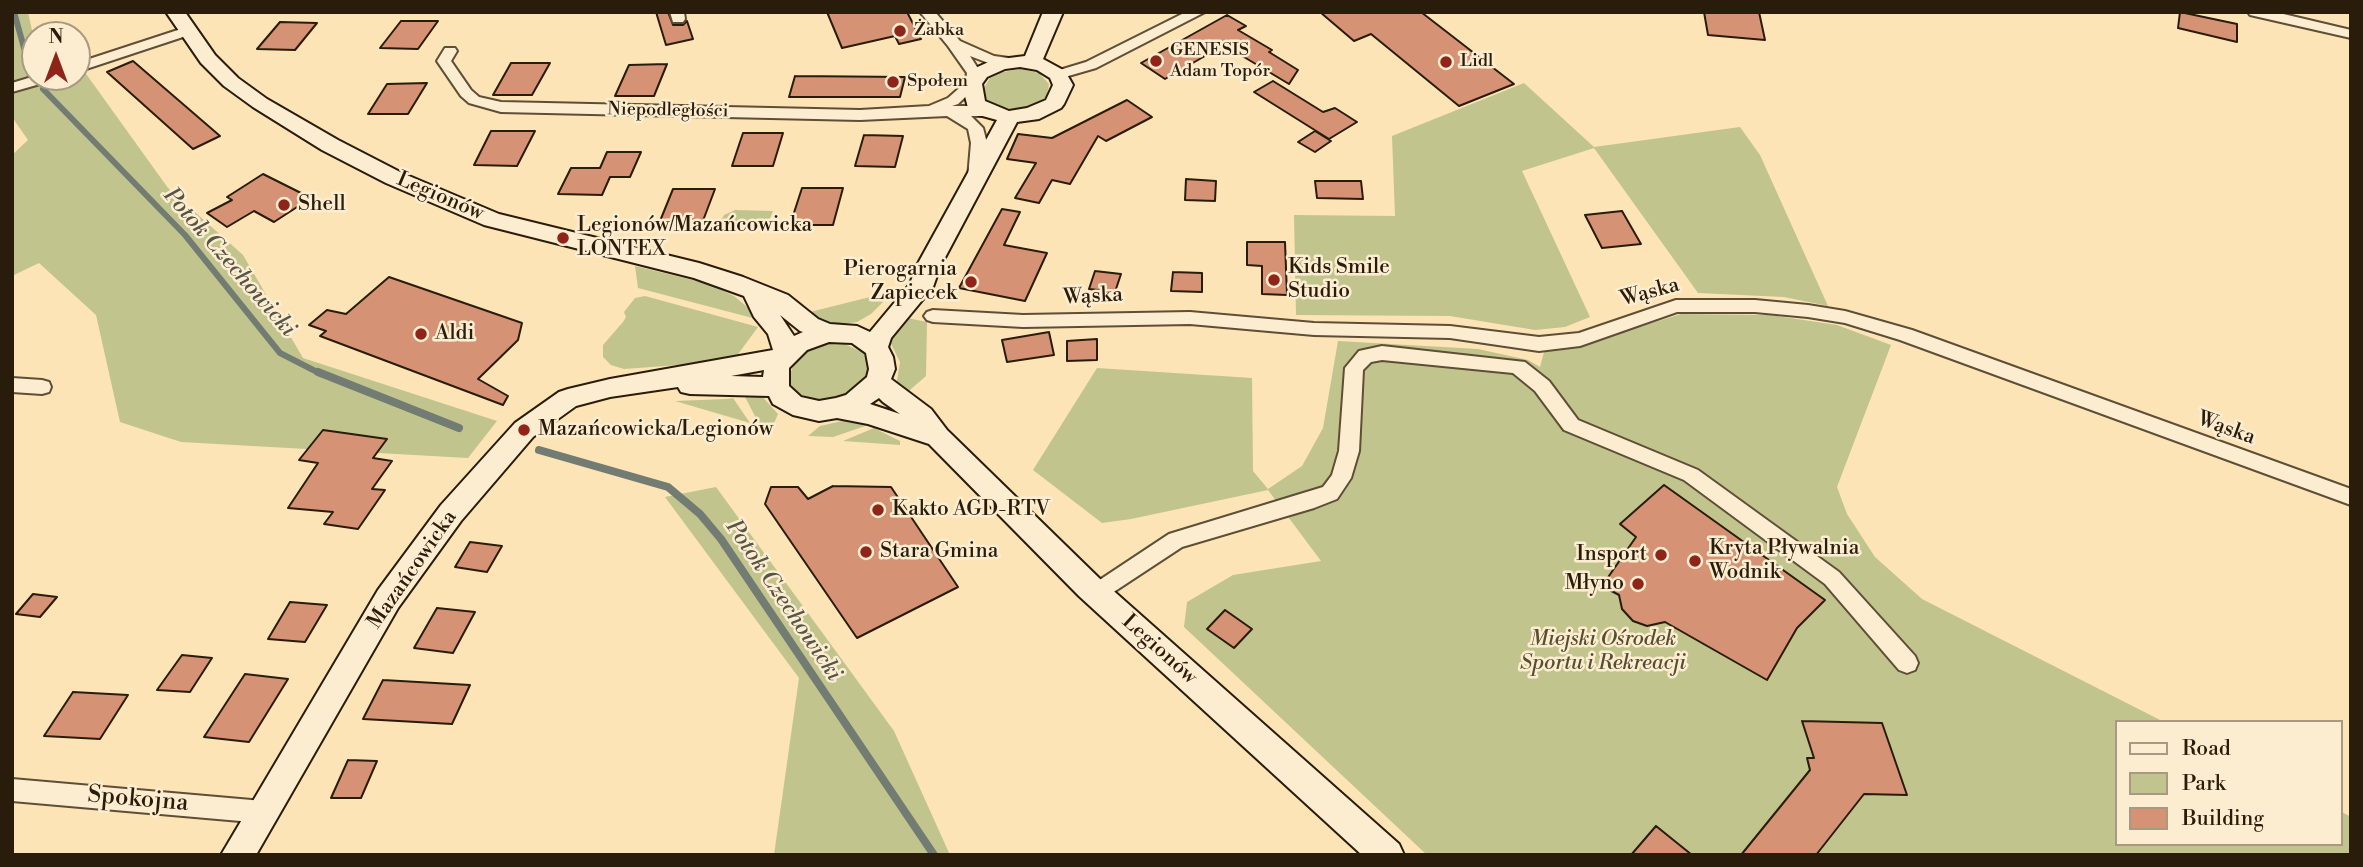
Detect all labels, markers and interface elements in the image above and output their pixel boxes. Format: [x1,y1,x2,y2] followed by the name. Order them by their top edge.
[914,20,964,42] place label: Żabka
[21,21,91,91] north arrow
[892,23,908,39] marker: Żabka
[48,25,64,49] text: N
[1170,40,1270,82] place label: GENESIS Adam Topór
[1460,51,1493,73] place label: Lidl
[1148,53,1164,69] marker: GENESIS Adam Topór
[1438,54,1454,70] marker: Lidl
[907,71,968,93] place label: Społem
[885,74,901,90] marker: Społem
[607,99,729,123] street label: Niepodległości
[393,167,487,227] street label: Legionów
[157,183,301,343] water label: Potok Czechowicki
[298,192,346,218] place label: Shell
[276,197,292,213] marker: Shell
[577,213,812,263] place label: Legionów/Mazańcowicka LONTEX
[555,230,571,246] marker: Legionów/Mazańcowicka LONTEX
[1288,255,1390,305] place label: Kids Smile Studio
[843,257,957,307] place label: Pierogarnia Zapiecek
[1266,272,1282,288] marker: Kids Smile Studio
[1618,273,1682,313] street label: Wąska
[963,274,979,290] marker: Pierogarnia Zapiecek
[1062,283,1124,311] street label: Wąska
[435,321,474,347] place label: Aldi
[413,326,429,342] marker: Aldi
[2194,407,2258,451] street label: Wąska
[538,417,773,443] place label: Mazańcowicka/Legionów
[516,422,532,438] marker: Mazańcowicka/Legionów
[892,497,1050,523] place label: Kakto AGD-RTV
[870,502,886,518] marker: Kakto AGD-RTV
[363,506,463,634] street label: Mazańcowicka
[719,515,847,687] water label: Potok Czechowicki
[1709,536,1859,586] place label: Kryta Pływalnia Wodnik
[880,539,998,565] place label: Stara Gmina
[1576,542,1647,568] place label: Insport
[858,544,874,560] marker: Stara Gmina
[1653,547,1669,563] marker: Insport
[1687,553,1703,569] marker: Kryta Pływalnia Wodnik
[1565,571,1624,597] place label: Młyno
[1630,576,1646,592] marker: Młyno
[1116,610,1202,690] street label: Legionów
[1520,627,1686,677] park label: Miejski Ośrodek Sportu i Rekreacji
[2114,720,2342,846] legend
[2182,736,2231,762] text: Road
[2182,771,2226,797] text: Park
[86,781,190,819] street label: Spokojna
[2182,806,2264,832] text: Building

